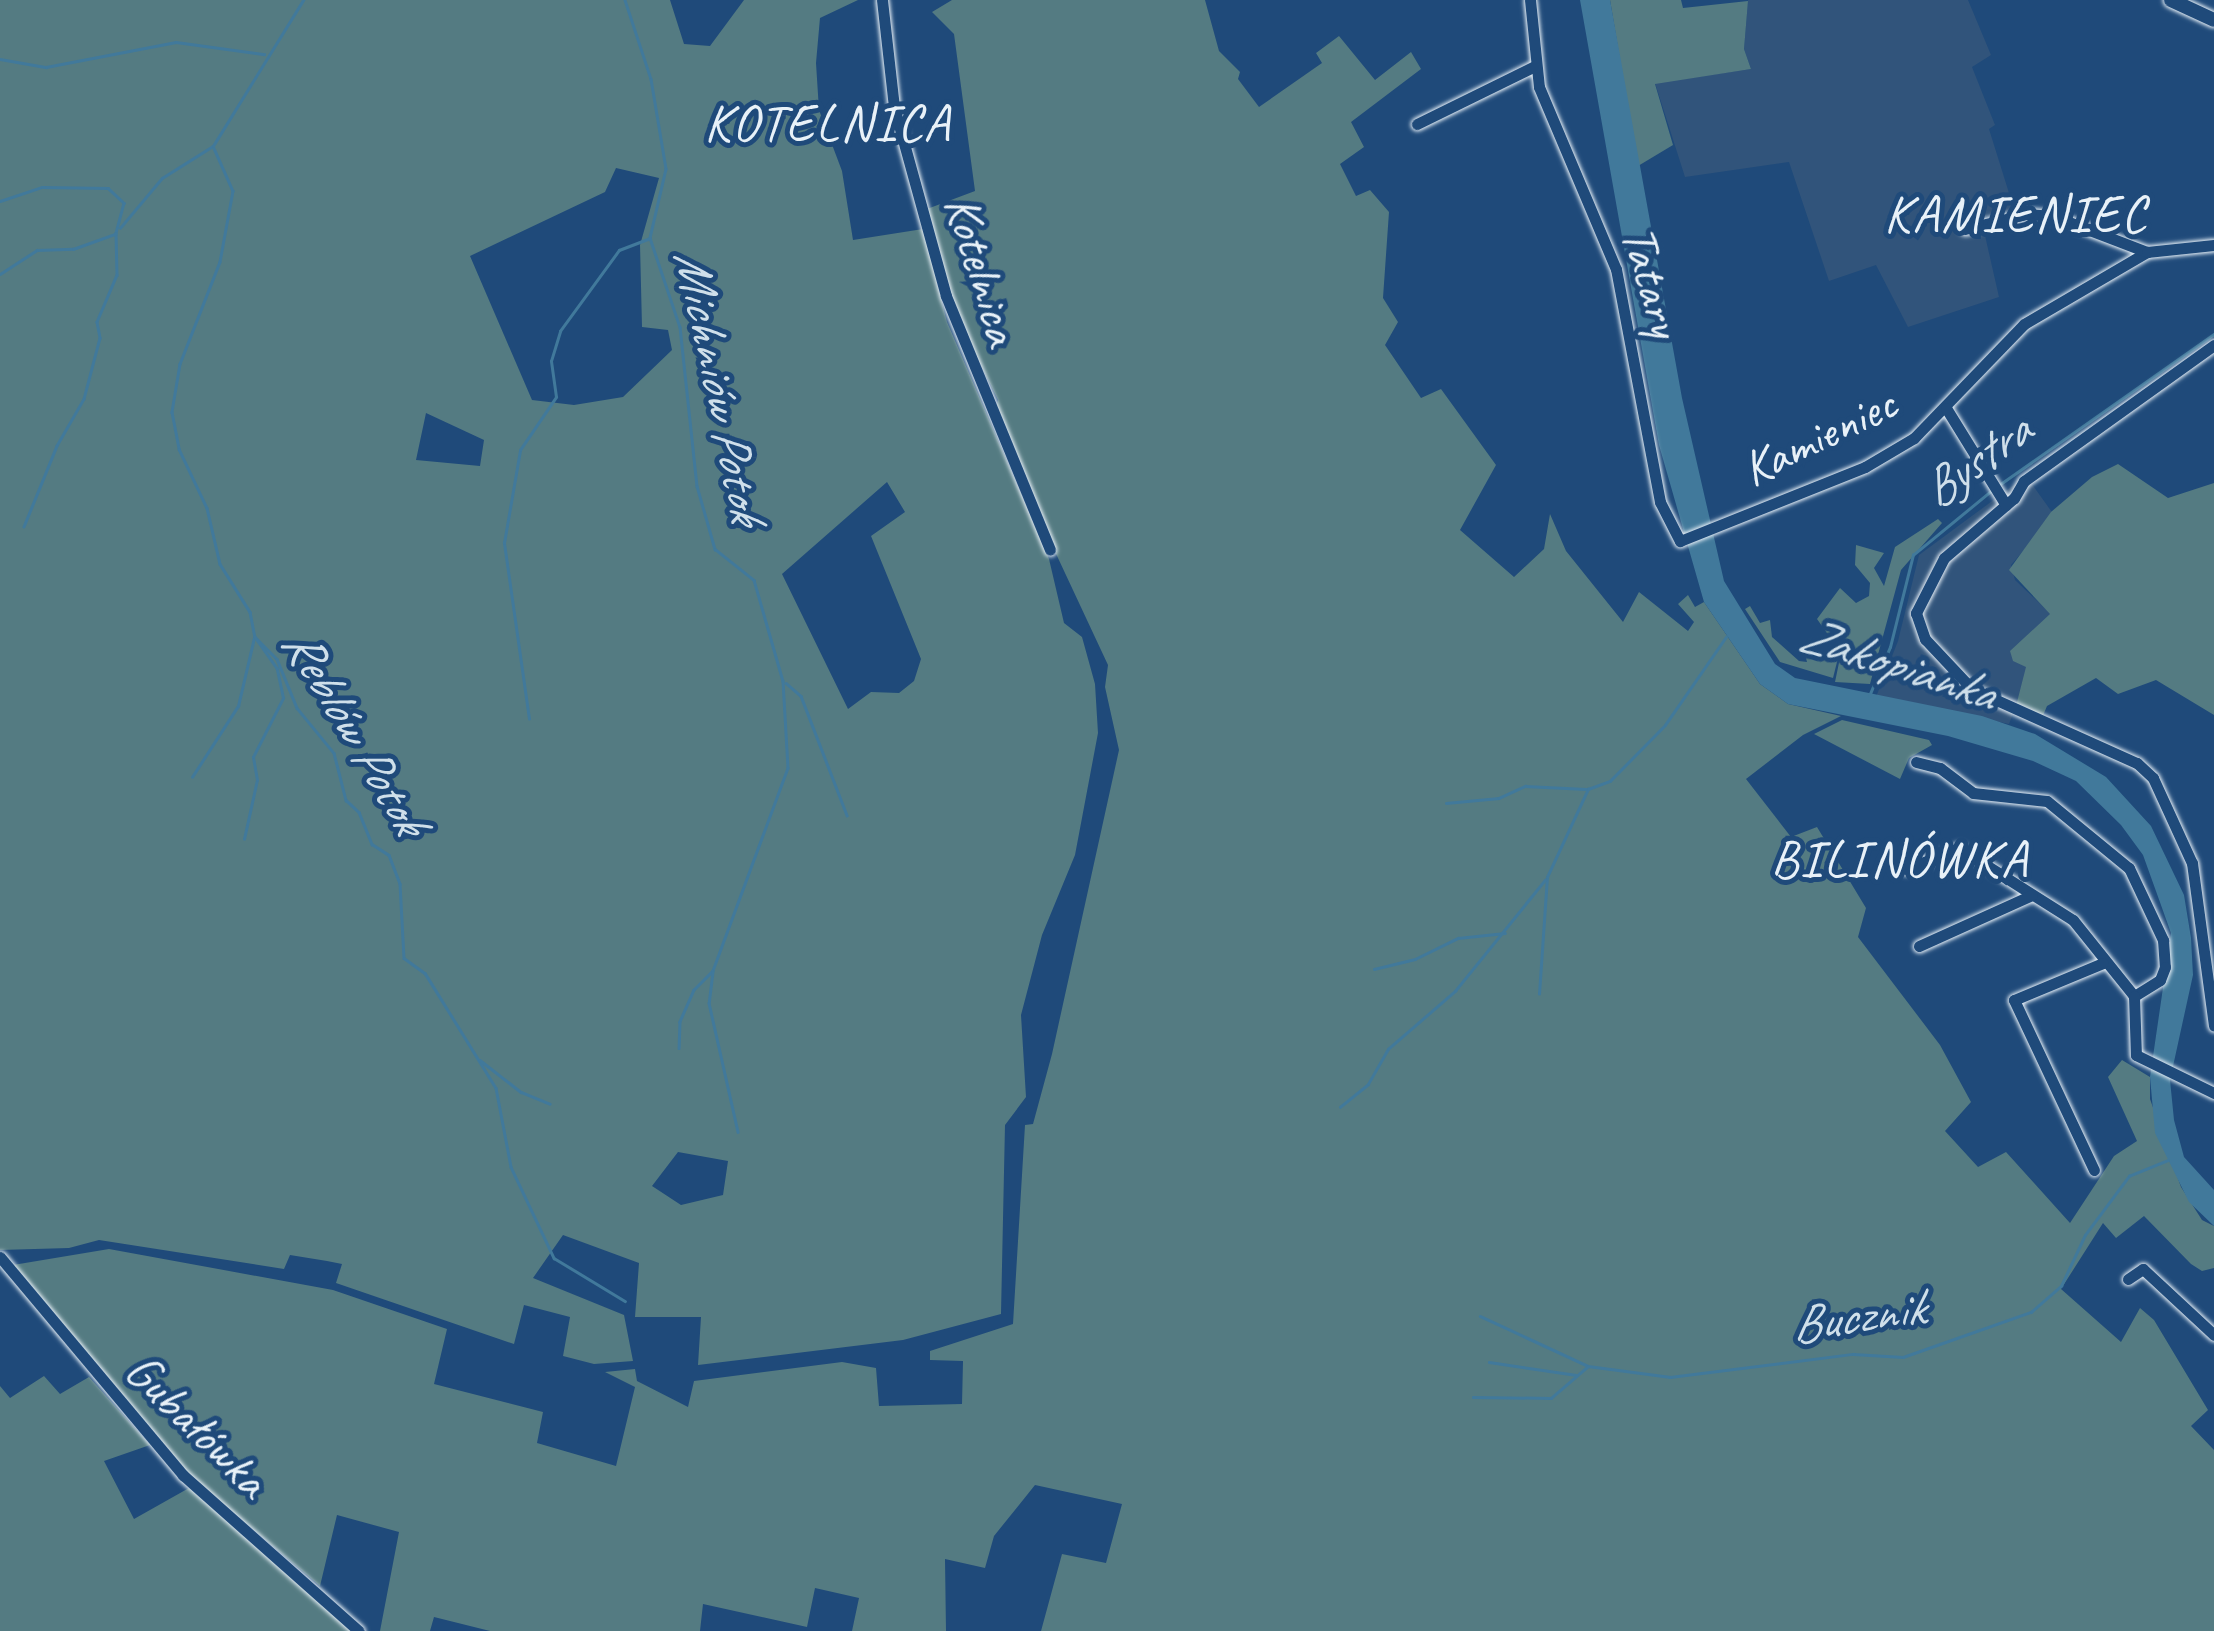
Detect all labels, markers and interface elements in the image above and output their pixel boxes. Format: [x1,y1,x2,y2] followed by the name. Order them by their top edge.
[704,93,952,155] district label: KOTELNICA
[1885,184,2147,246] district label: KAMIENIEC
[931,188,1033,352] street label: Kotelnica
[1608,219,1696,343] street label: Tatary
[660,244,778,528] water label: Michniów Potok
[1732,373,1906,499] street label: Kamieniec
[1909,400,2043,522] water label: Bystra
[1792,603,2002,725] water label: Zakopianka
[268,617,440,845] water label: Reblów Potok
[1771,829,2029,891] district label: BILINÓWKA
[1787,1277,1927,1357] water label: Bucznik
[113,1341,281,1509] street label: Gubałówka

